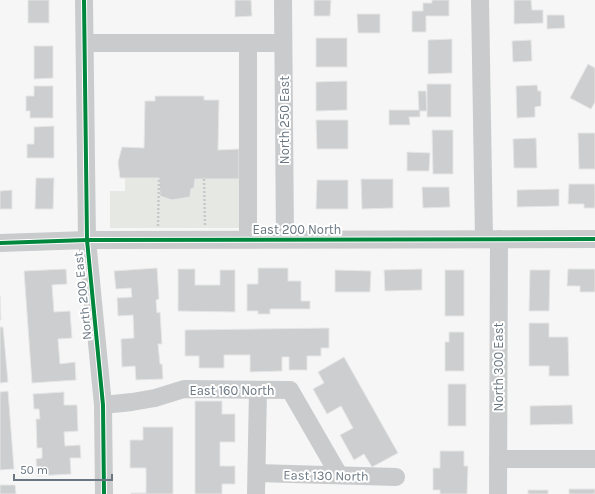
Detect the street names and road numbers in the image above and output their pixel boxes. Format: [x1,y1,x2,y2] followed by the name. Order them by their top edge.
[277,76,292,164] street label: North 250 East
[253,222,341,237] street label: East 200 North
[70,251,95,341] street label: North 200 East
[491,322,506,411] street label: North 300 East
[189,383,275,398] street label: East 160 North
[283,467,369,484] street label: East 130 North

